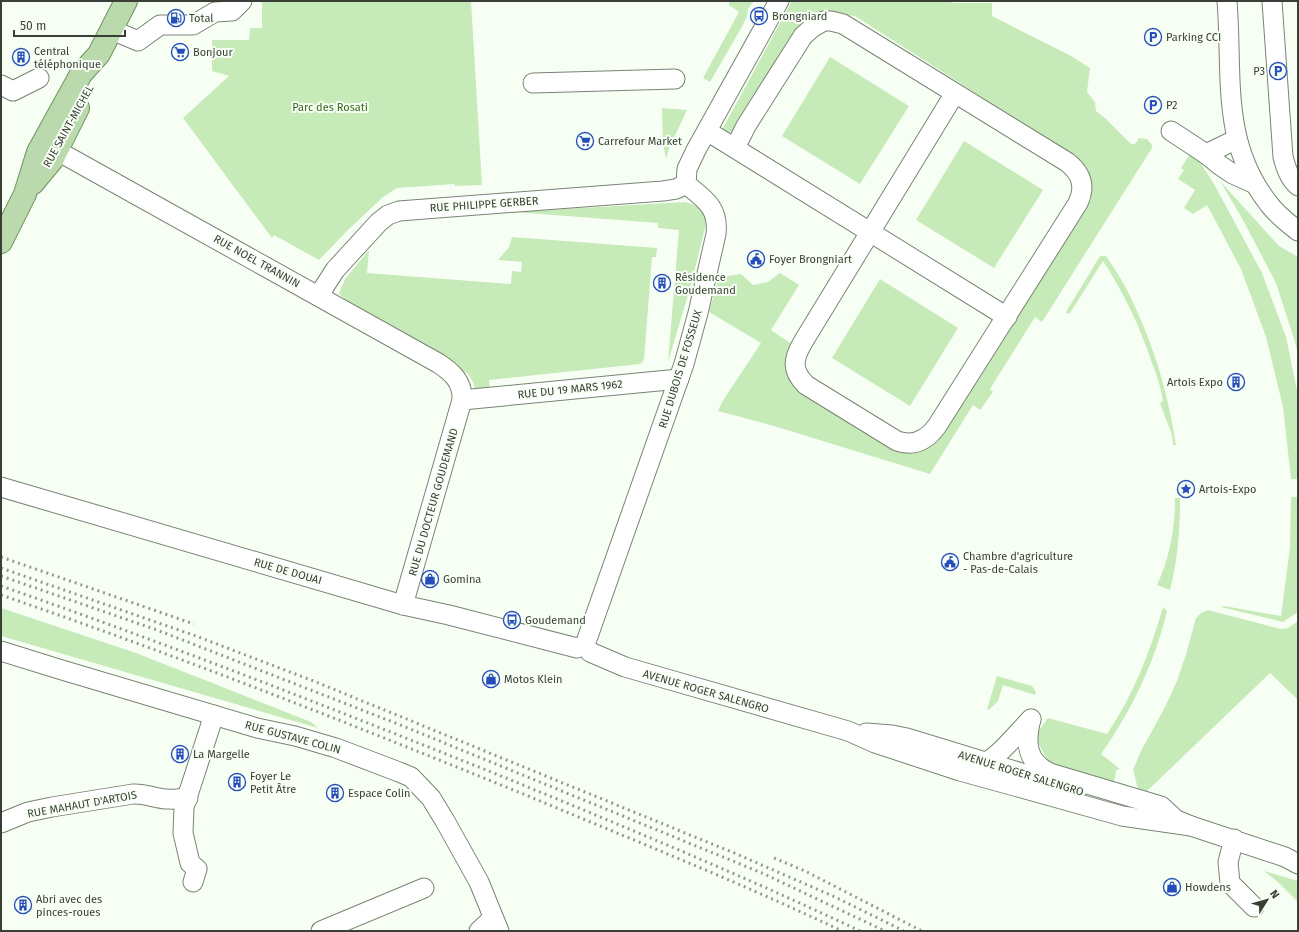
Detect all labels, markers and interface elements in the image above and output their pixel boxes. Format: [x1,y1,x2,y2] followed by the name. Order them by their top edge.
[749,6,769,26] bus stop icon: Brongniard
[166,8,186,28] fuel station icon: Total
[772,10,827,23] place label: Brongniard
[14,12,125,38] scale bar
[189,12,214,25] place label: Total
[20,19,46,33] text: 50 m
[1143,27,1163,47] parking icon: Parking CCI
[1166,31,1221,44] place label: Parking CCI
[170,42,190,62] supermarket icon: Bonjour
[34,45,101,71] place label: Central téléphonique
[193,46,233,59] place label: Bonjour
[11,47,31,67] building icon: Central téléphonique
[1268,61,1288,81] parking icon: P3
[1253,65,1265,78] place label: P3
[40,82,97,170] street label: RUE SAINT-MICHEL
[1143,95,1163,115] parking icon: P2
[1166,99,1178,112] place label: P2
[292,101,368,114] park label: Parc des Rosati
[575,131,595,151] supermarket icon: Carrefour Market
[598,135,682,148] place label: Carrefour Market
[429,194,539,215] street label: RUE PHILIPPE GERBER
[211,232,302,291] street label: RUE NOEL TRANNIN
[746,249,766,269] public building icon: Foyer Brongniart
[769,253,852,266] place label: Foyer Brongniart
[675,271,736,297] place label: Résidence Goudemand
[652,273,672,293] building icon: Résidence Goudemand
[656,308,705,430] street label: RUE DUBOIS DE FOSSEUX
[1226,372,1246,392] building icon: Artois Expo
[1167,376,1223,389] place label: Artois Expo
[517,378,623,401] street label: RUE DU 19 MARS 1962
[406,427,461,578] street label: RUE DU DOCTEUR GOUDEMAND
[1176,479,1196,499] place icon: Artois-Expo
[1199,483,1257,496] place label: Artois-Expo
[963,550,1073,576] place label: Chambre d'agriculture - Pas-de-Calais
[940,552,960,572] public building icon: Chambre d'agriculture - Pas-de-Calais
[252,556,323,587] street label: RUE DE DOUAI
[420,569,440,589] shop icon: Gomina
[443,573,481,586] place label: Gomina
[502,610,522,630] bus stop icon: Goudemand
[525,614,586,627] place label: Goudemand
[641,667,770,716] street label: AVENUE ROGER SALENGRO
[481,669,501,689] shop icon: Motos Klein
[504,673,562,686] place label: Motos Klein
[244,718,342,757] street label: RUE GUSTAVE COLIN
[170,744,190,764] building icon: La Margelle
[193,748,250,761] place label: La Margelle
[957,748,1085,799] street label: AVENUE ROGER SALENGRO
[250,770,296,796] place label: Foyer Le Petit Âtre
[227,772,247,792] building icon: Foyer Le Petit Âtre
[325,783,345,803] building icon: Espace Colin
[348,787,410,800] place label: Espace Colin
[26,788,138,821] street label: RUE MAHAUT D'ARTOIS
[1162,877,1182,897] shop icon: Howdens
[1247,880,1287,920] north arrow
[1185,881,1231,894] place label: Howdens
[1267,887,1282,901] text: N
[36,893,102,919] place label: Abri avec des pinces-roues
[13,895,33,915] building icon: Abri avec des pinces-roues

